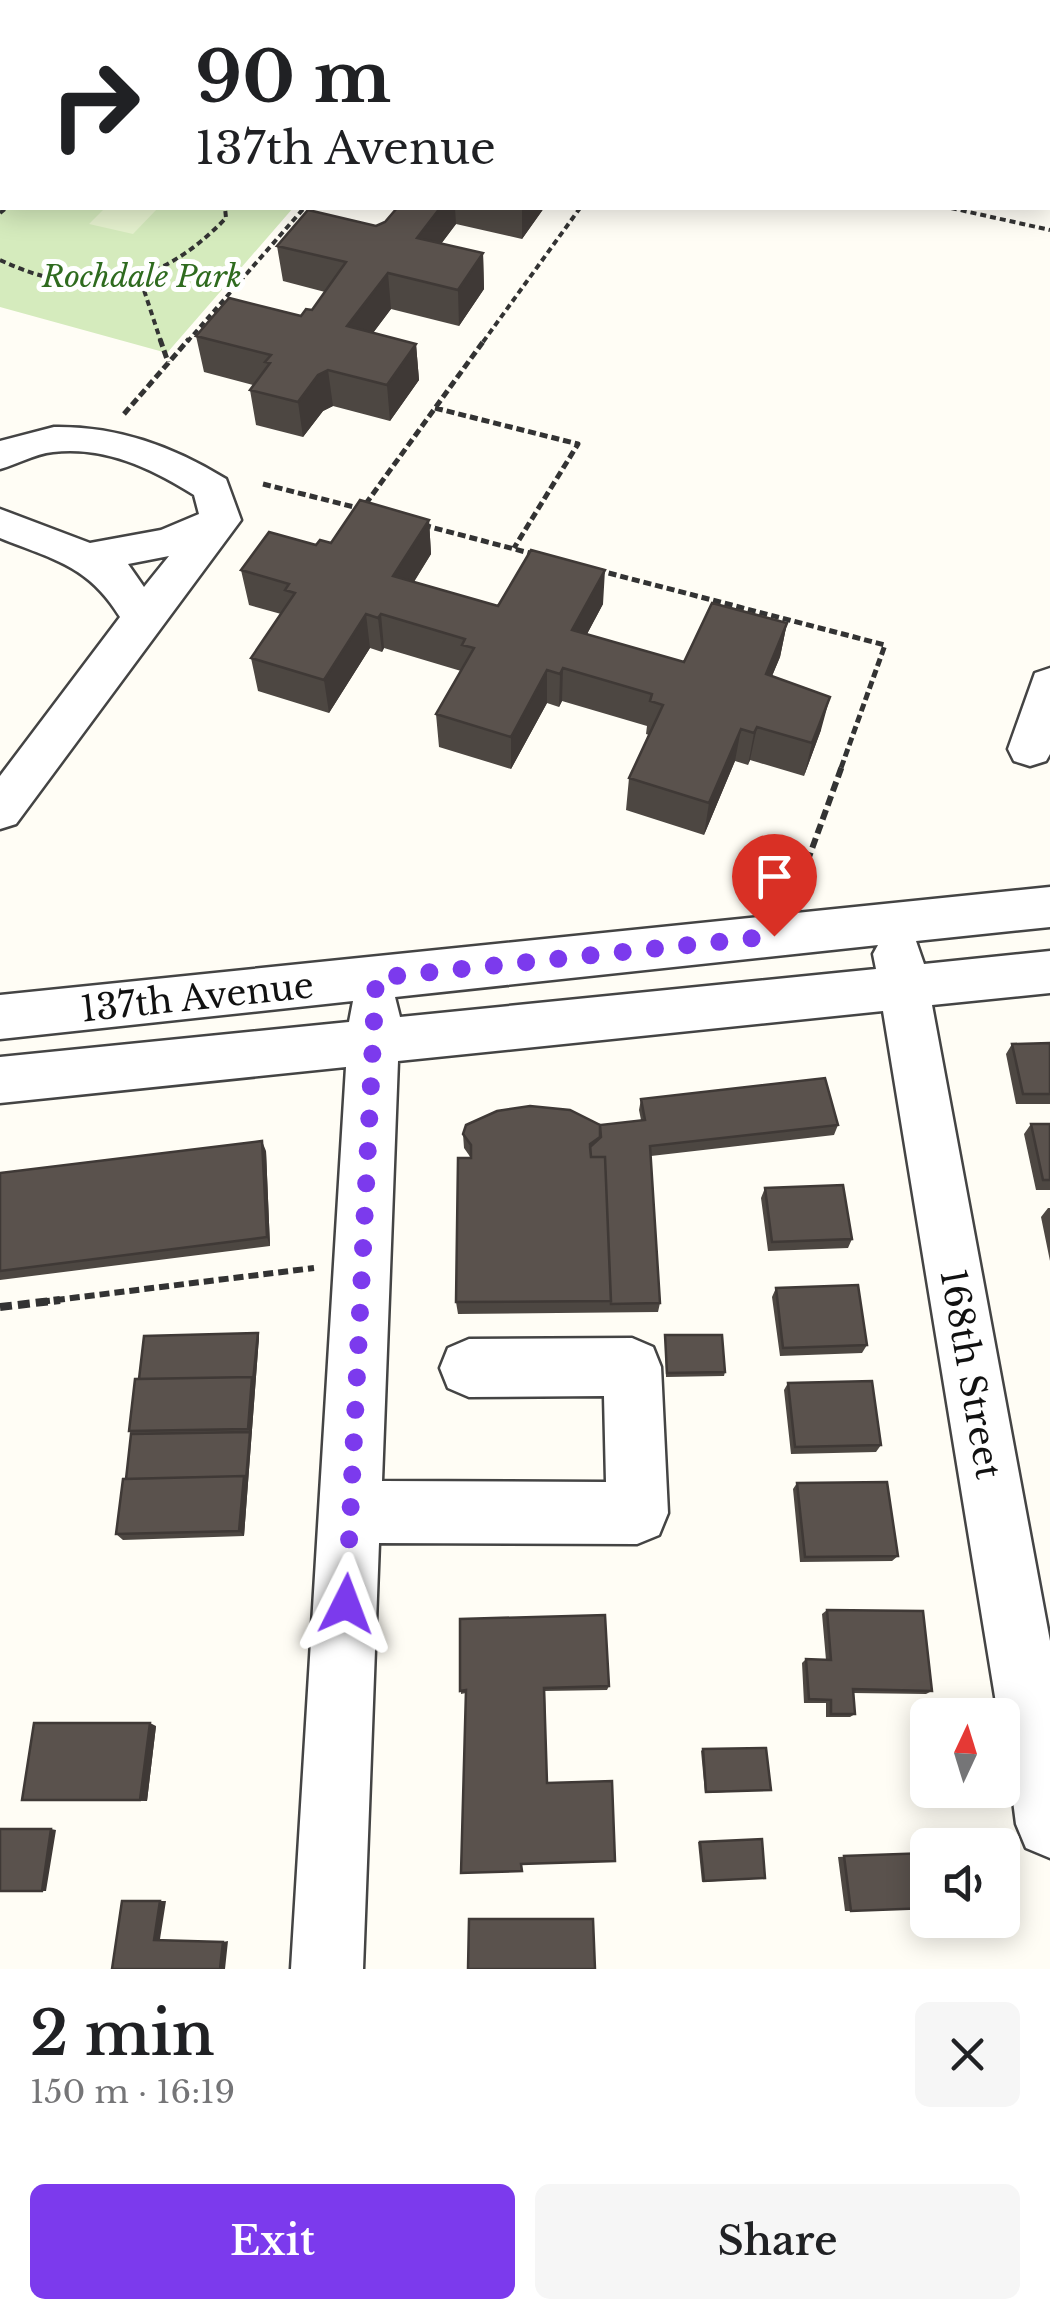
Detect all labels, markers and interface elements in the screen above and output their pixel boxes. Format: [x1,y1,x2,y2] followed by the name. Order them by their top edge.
[195,34,391,121] text: 90 m
[30,40,160,170] icon: right
[195,120,496,176] text: 137th Avenue
[41,258,242,295] park label: Rochdale Park
[732,834,817,937] pin
[747,849,802,904] icon: arrive
[78,963,316,1031] street label: 137th Avenue
[931,1266,1011,1482] street label: 168th Street
[294,1552,398,1656] position arrow
[910,1698,1020,1808] north arrow
[910,1698,1020,1938] map controls
[910,1828,1020,1938] button: sound
[30,1997,215,2071] text: 2 min
[915,2002,1020,2107] button: close
[30,2072,235,2112] text: 150 m · 16:19
[30,2184,515,2299] button: Exit
[535,2184,1020,2299] button: Share

